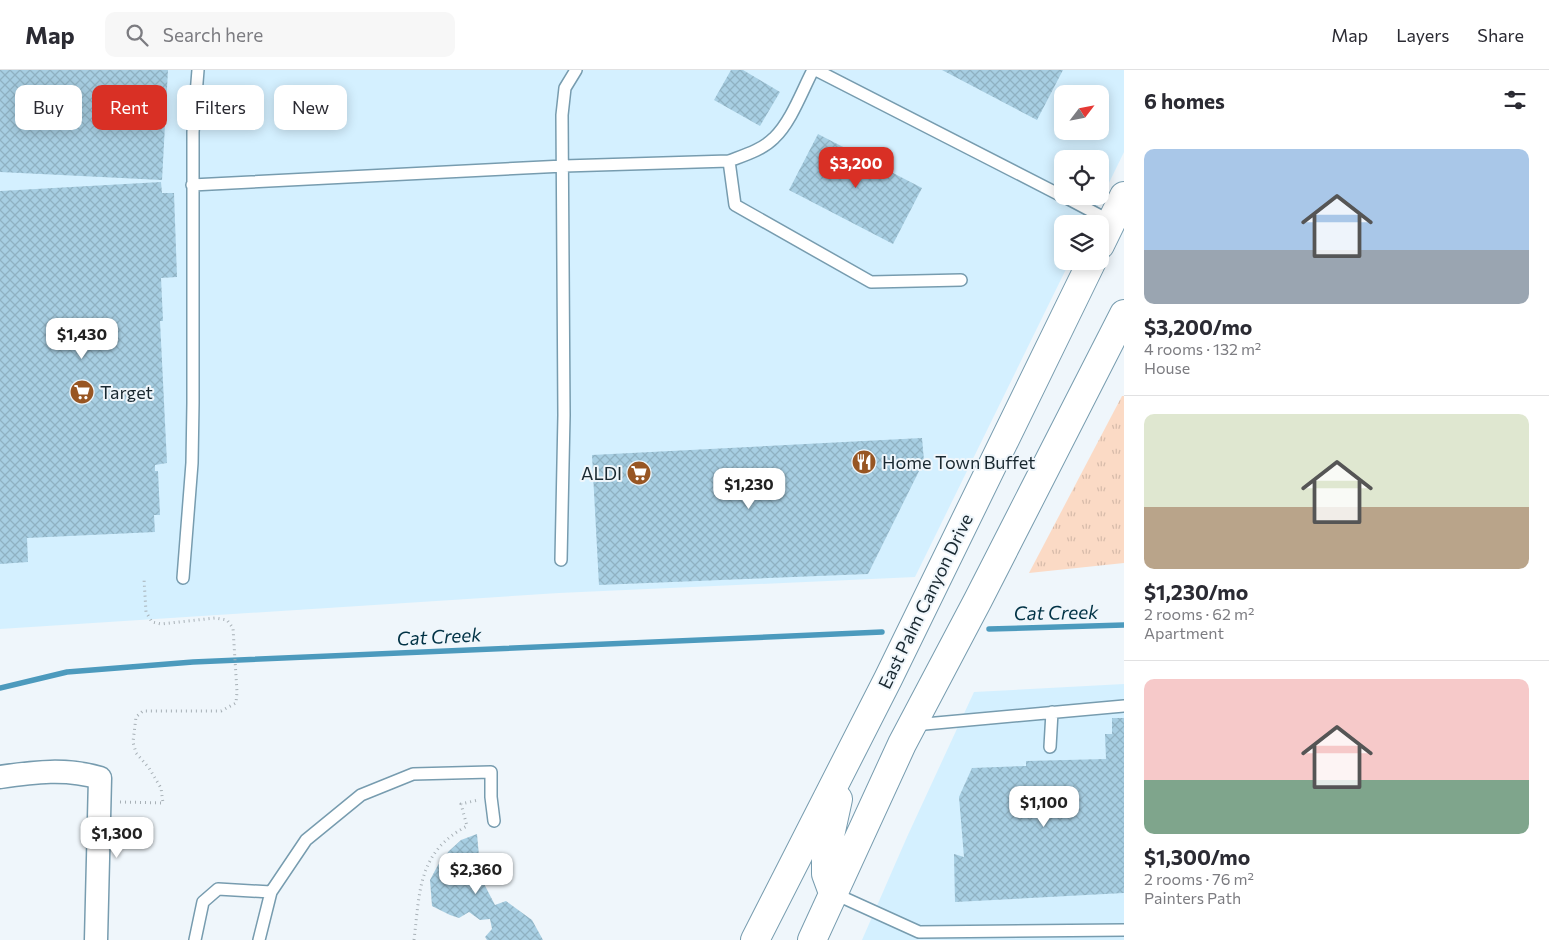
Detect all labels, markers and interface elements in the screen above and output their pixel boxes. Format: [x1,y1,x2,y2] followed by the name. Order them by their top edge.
[105,12,455,57] search box
[25,20,75,49] text: Map
[123,21,151,49] icon: search
[163,23,263,46] text: Search here
[1331,24,1368,46] text: Map
[1396,24,1449,46] text: Layers
[1477,24,1524,46] text: Share
[15,85,82,130] chip: Buy
[92,85,167,130] chip: Rent
[177,85,264,130] chip: Filters
[274,85,347,130] chip: New
[1054,85,1109,140] north arrow
[1054,85,1109,270] map controls
[1501,86,1529,114] icon: filters
[1144,88,1225,113] text: 6 homes
[815,146,897,189] pin: $3,200
[1054,150,1109,205] button: locate
[830,153,882,172] text: $3,200
[1292,181,1382,271] icon: home
[1054,215,1109,270] button: layers
[1144,314,1252,339] text: $3,200/mo
[41,318,123,360] pin: $1,430
[57,324,107,343] text: $1,430
[1144,339,1261,358] text: 4 rooms · 132 m²
[1144,358,1190,377] text: House
[69,379,95,405] supermarket icon: Target
[100,381,153,403] place label: Target
[1292,447,1382,537] icon: home
[851,449,877,475] restaurant icon: Home Town Buffet
[882,451,1035,473] place label: Home Town Buffet
[626,460,652,486] supermarket icon: ALDI
[581,462,622,484] place label: ALDI
[708,468,790,510] pin: $1,230
[724,474,774,493] text: $1,230
[873,510,977,692] street label: East Palm Canyon Drive
[1144,579,1248,604] text: $1,230/mo
[1013,600,1099,624] water label: Cat Creek
[1144,604,1254,623] text: 2 rooms · 62 m²
[396,622,483,650] water label: Cat Creek
[1144,623,1224,642] text: Apartment
[1292,712,1382,802] icon: home
[1003,786,1085,828] pin: $1,100
[1020,792,1068,811] text: $1,100
[76,816,158,859] pin: $1,300
[91,823,143,842] text: $1,300
[1144,844,1250,869] text: $1,300/mo
[435,852,517,895] pin: $2,360
[450,859,502,878] text: $2,360
[1144,869,1254,888] text: 2 rooms · 76 m²
[1144,888,1241,907] text: Painters Path

